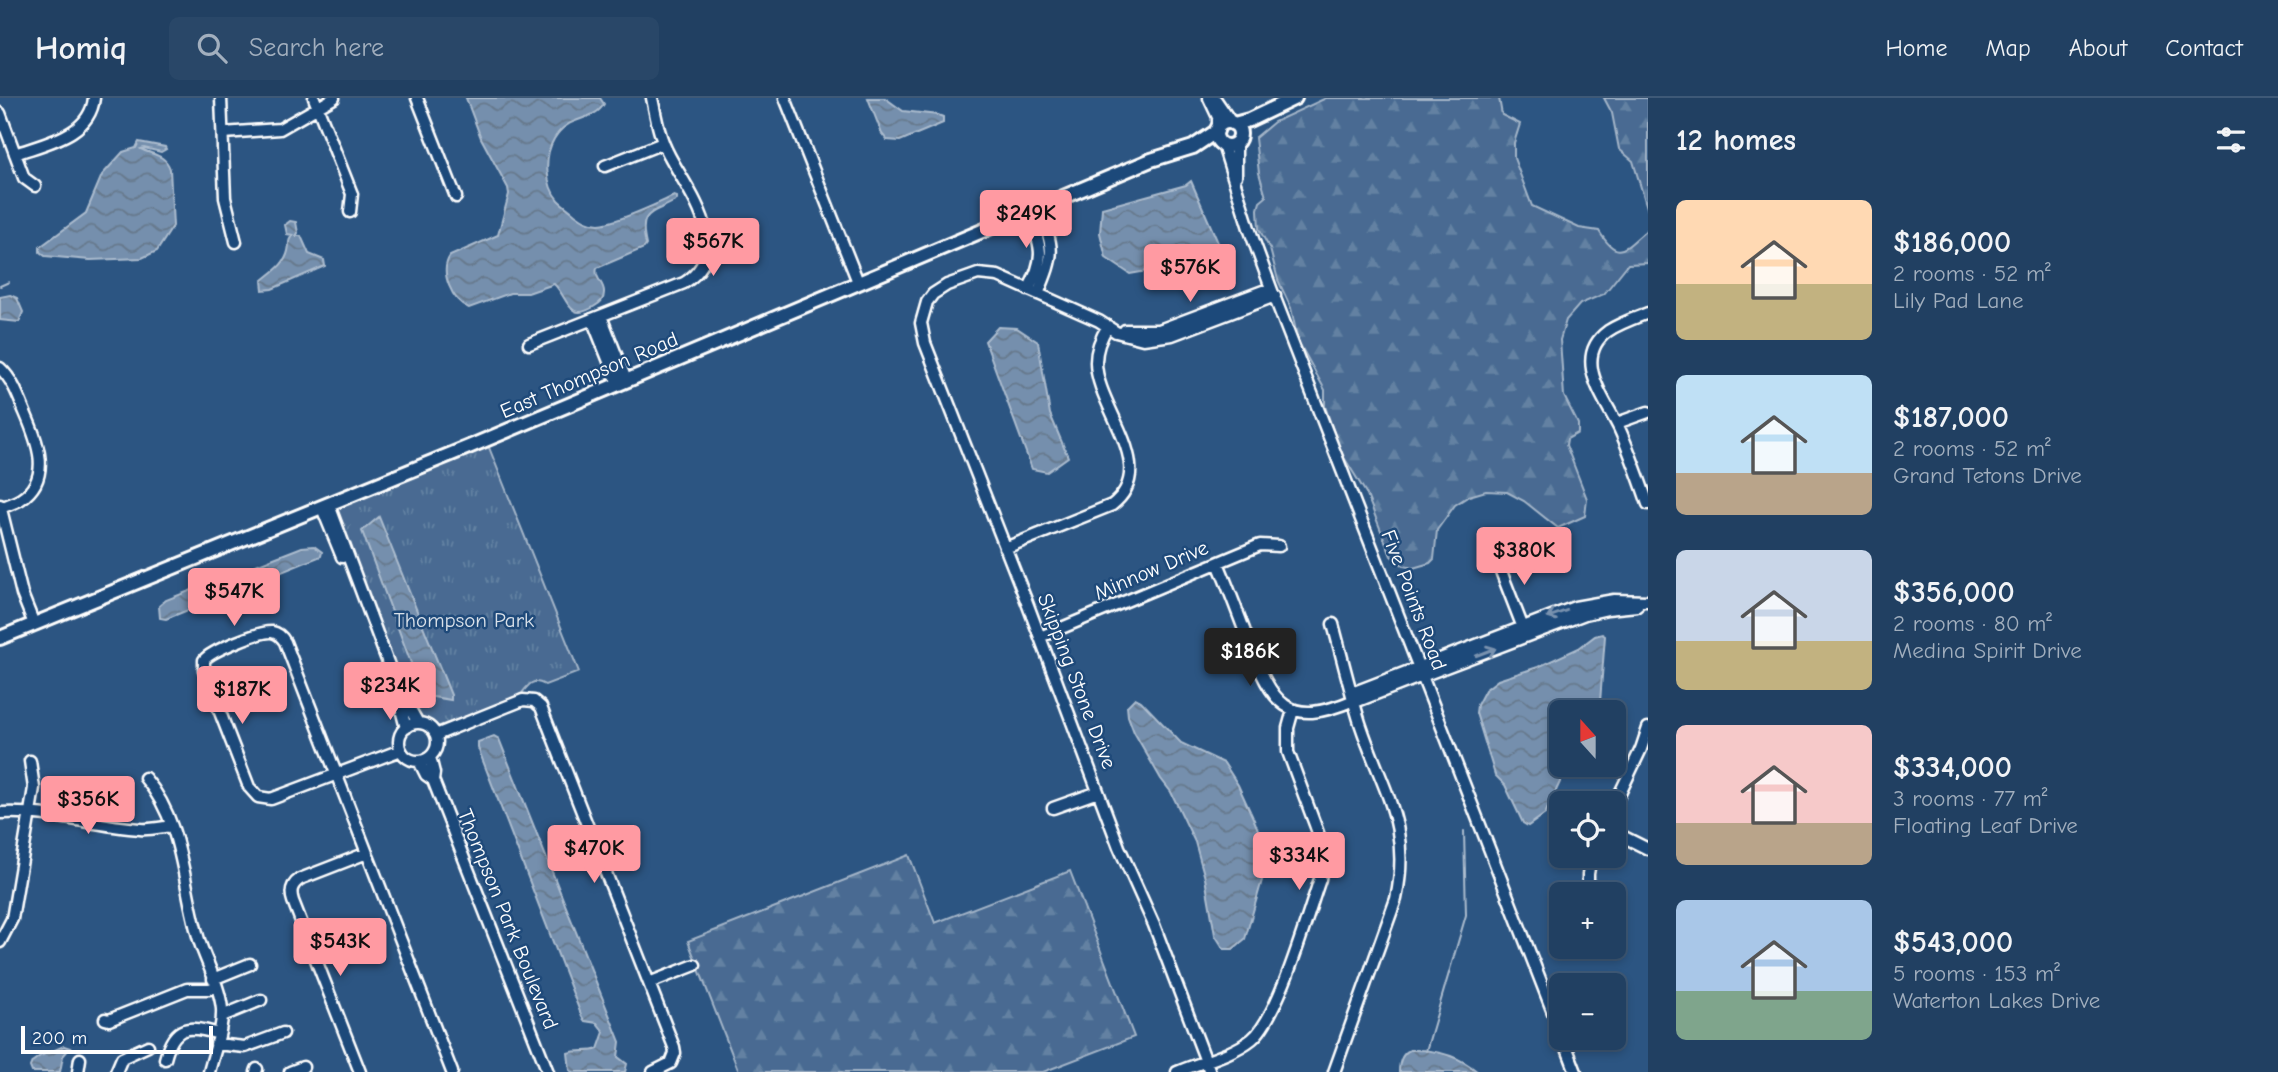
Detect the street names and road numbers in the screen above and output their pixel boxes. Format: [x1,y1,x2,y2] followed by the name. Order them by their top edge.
[497,327,681,423] street label: East Thompson Road
[1376,526,1452,674] street label: Five Points Road
[1090,535,1212,605] street label: Minnow Drive
[1033,590,1121,772] street label: Skipping Stone Drive
[453,805,563,1033] street label: Thompson Park Boulevard

